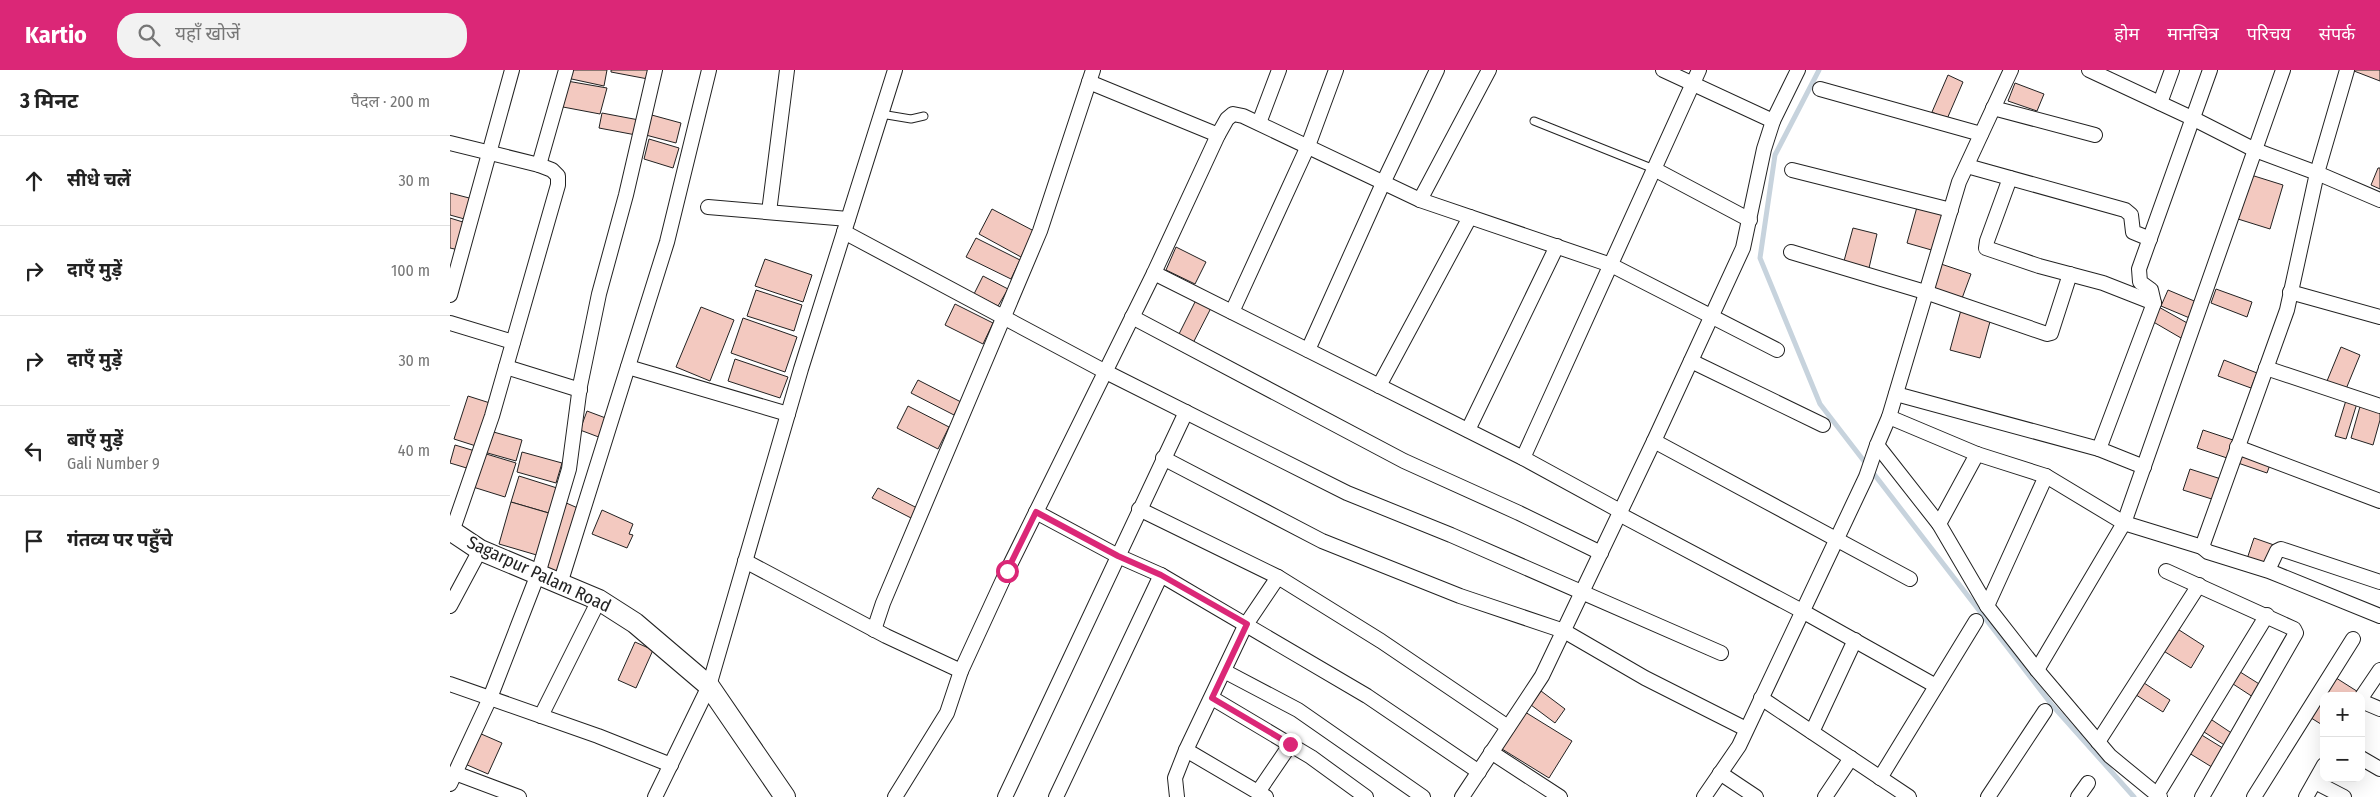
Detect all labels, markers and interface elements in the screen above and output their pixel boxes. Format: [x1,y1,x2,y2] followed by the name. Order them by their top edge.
[117,13,467,58] search box
[25,21,87,49] text: Kartio
[135,21,163,49] icon: search
[175,22,240,45] text: यहाँ खोजें
[2114,23,2139,45] text: होम
[2167,23,2219,45] text: मानचित्र
[2247,23,2291,45] text: परिचय
[2319,23,2355,45] text: संपर्क
[20,88,78,114] text: 3 मिनट
[351,92,430,111] text: पैदल · 200 m
[20,167,48,195] icon: ahead
[67,168,131,191] text: सीधे चलें
[398,171,430,190] text: 30 m
[20,257,48,285] icon: right
[67,258,122,281] text: दाएँ मुड़ें
[391,261,430,280] text: 100 m
[20,347,48,375] icon: right
[67,348,122,371] text: दाएँ मुड़ें
[398,351,430,370] text: 30 m
[67,428,123,451] text: बाएँ मुड़ें
[20,437,48,465] icon: left
[398,441,430,460] text: 40 m
[67,454,160,473] text: Gali Number 9
[20,527,48,555] icon: arrive
[67,528,173,551] text: गंतव्य पर पहुँचे
[464,531,614,617] street label: Sagarpur Palam Road
[996,560,1019,583] route start
[2320,692,2365,782] map controls
[2320,692,2365,737] button: +
[1279,733,1302,756] route end
[2320,737,2365,782] button: −

